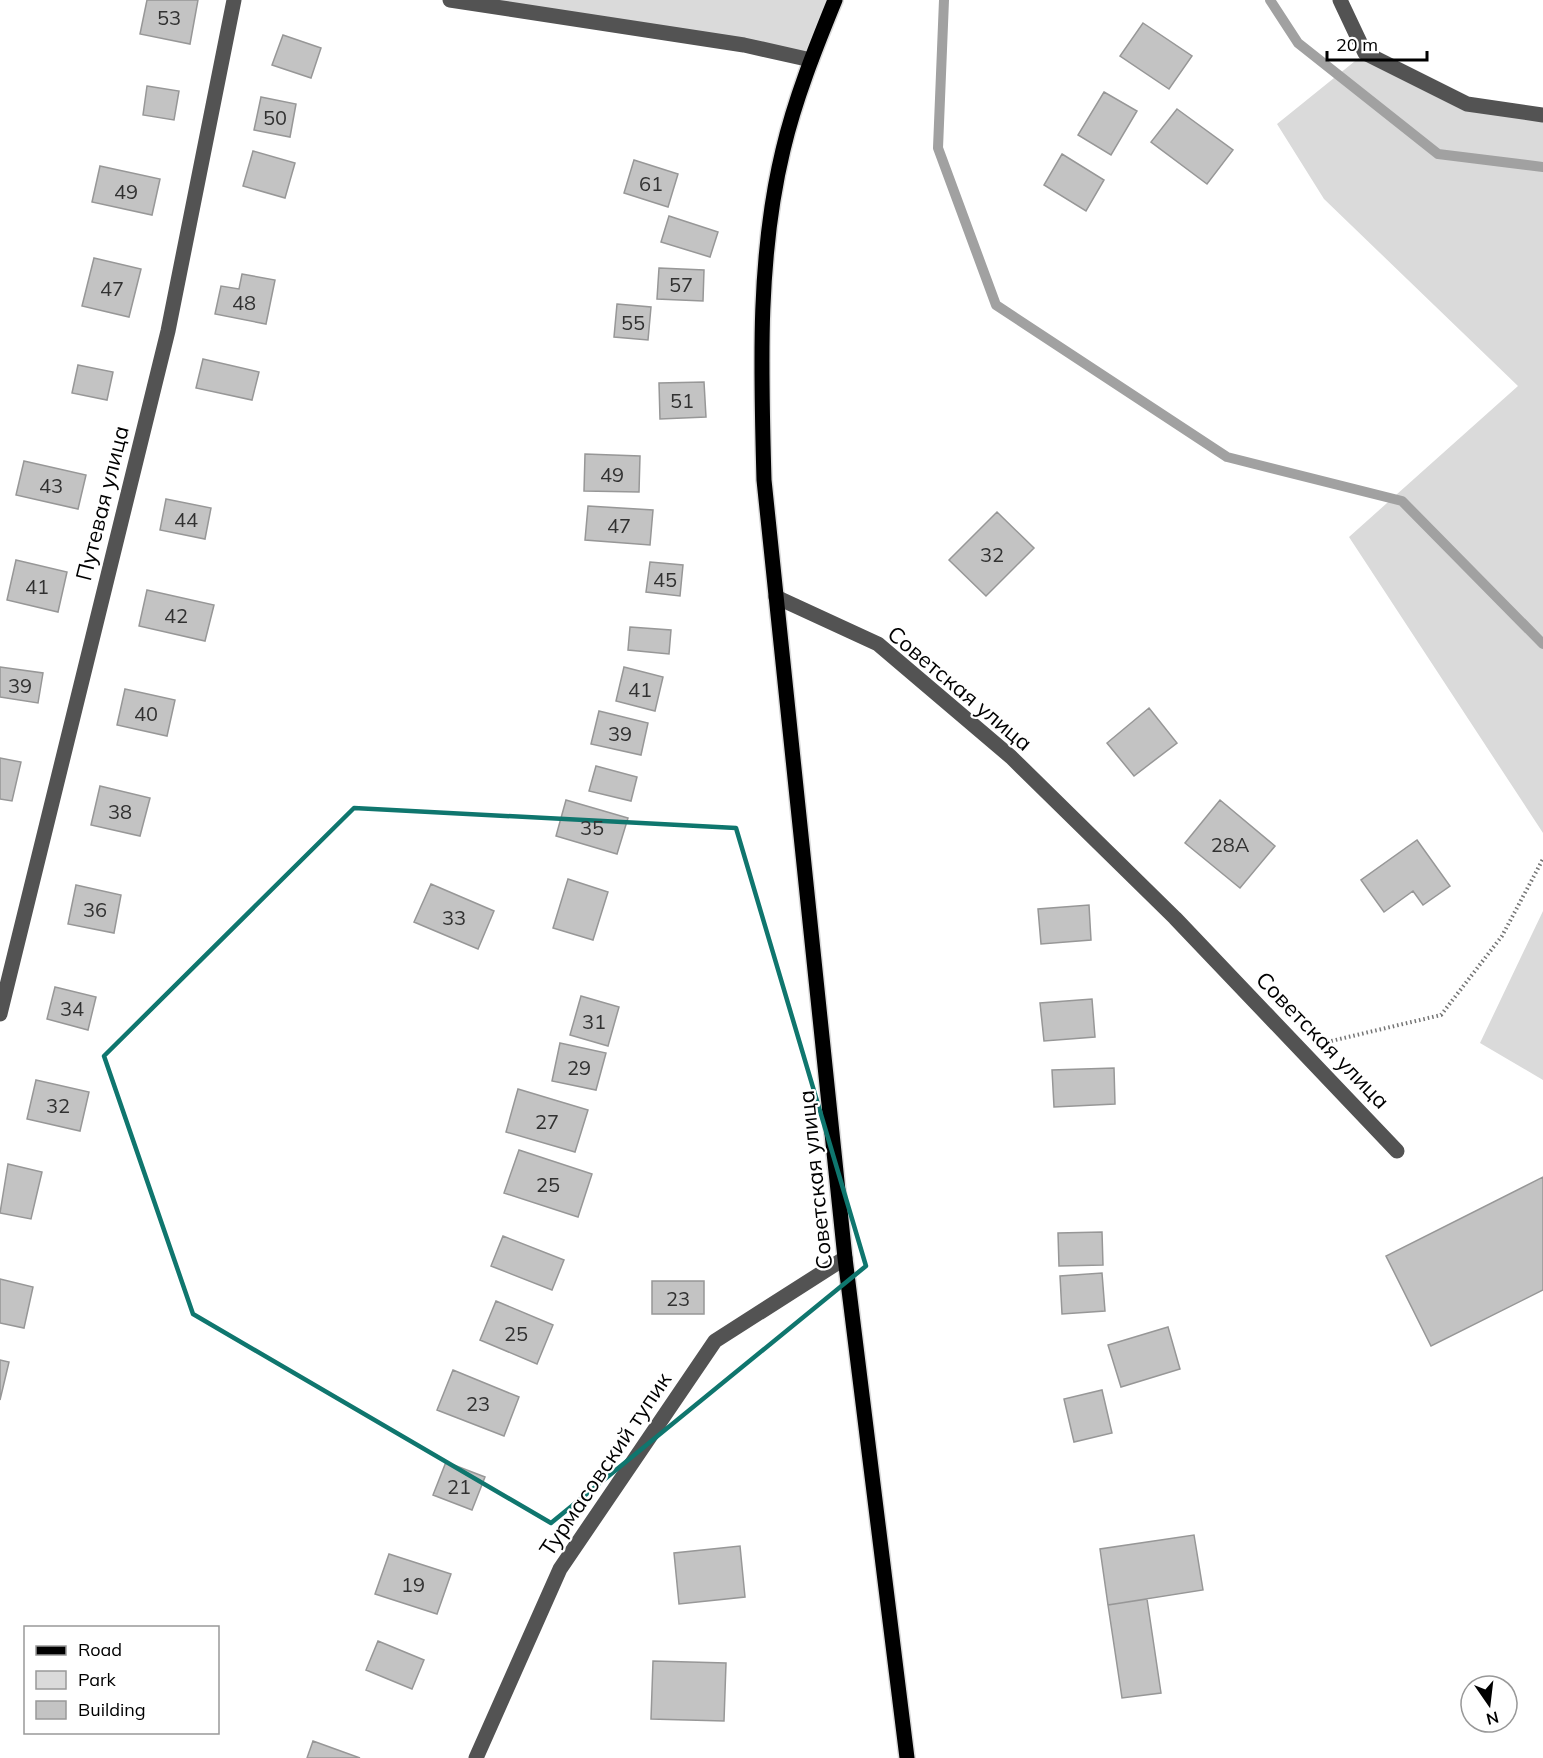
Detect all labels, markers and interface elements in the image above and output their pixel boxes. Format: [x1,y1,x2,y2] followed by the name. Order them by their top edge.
[157,5,181,30] house number: 53
[1327,24,1428,62] scale bar
[1336,33,1378,56] text: 20 m
[263,105,287,130] house number: 50
[639,171,663,196] house number: 61
[114,179,138,204] house number: 49
[669,272,693,297] house number: 57
[100,276,124,301] house number: 47
[232,290,256,315] house number: 48
[621,310,645,335] house number: 55
[670,388,694,413] house number: 51
[69,423,135,583] street label: Путевая улица
[600,462,624,487] house number: 49
[39,473,63,498] house number: 43
[174,507,198,532] house number: 44
[607,513,631,538] house number: 47
[980,542,1004,567] house number: 32
[653,567,677,592] house number: 45
[25,574,49,599] house number: 41
[164,603,188,628] house number: 42
[882,619,1038,757] street label: Советская улица
[8,673,32,698] house number: 39
[628,677,652,702] house number: 41
[134,701,158,726] house number: 40
[608,721,632,746] house number: 39
[108,799,132,824] house number: 38
[580,815,604,840] house number: 35
[1211,832,1250,857] house number: 28А
[83,897,107,922] house number: 36
[442,905,466,930] house number: 33
[1250,965,1396,1115] street label: Советская улица
[60,996,84,1021] house number: 34
[582,1009,606,1034] house number: 31
[567,1055,591,1080] house number: 29
[792,1089,838,1271] street label: Советская улица
[46,1093,70,1118] house number: 32
[535,1109,559,1134] house number: 27
[536,1172,560,1197] house number: 25
[666,1286,690,1311] house number: 23
[504,1321,528,1346] house number: 25
[533,1366,677,1561] street label: Турмасовский тупик
[466,1391,490,1416] house number: 23
[447,1474,471,1499] house number: 21
[401,1572,425,1597] house number: 19
[24,1626,219,1734] legend
[78,1638,122,1661] text: Road
[78,1668,117,1691] text: Park
[1459,1674,1519,1734] north arrow
[78,1698,146,1721] text: Building
[1484,1707,1501,1730] text: N

